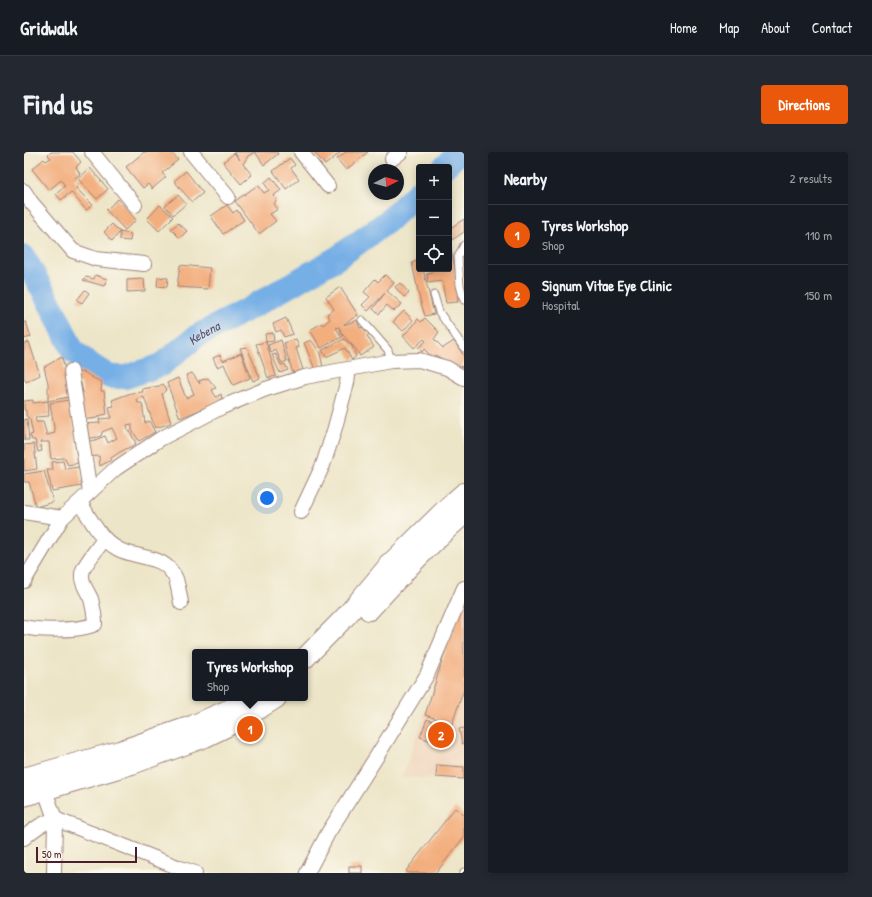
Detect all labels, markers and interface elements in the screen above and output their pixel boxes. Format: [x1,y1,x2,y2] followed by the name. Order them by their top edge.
[20,15,77,41] text: Gridwalk
[670,18,697,37] text: Home
[719,18,739,37] text: Map
[761,18,790,37] text: About
[812,18,852,37] text: Contact
[24,85,93,123] text: Find us
[761,85,848,124] button: Directions
[368,164,404,200] north arrow
[416,164,452,272] map controls
[416,164,452,200] button: +
[504,167,547,190] text: Nearby
[790,169,832,187] text: 2 results
[416,200,452,236] button: −
[542,215,628,236] text: Tyres Workshop
[515,226,519,244] text: 1
[805,226,832,244] text: 110 m
[416,236,452,272] button: locate
[542,236,564,254] text: Shop
[542,275,672,296] text: Signum Vitae Eye Clinic
[514,286,520,304] text: 2
[804,286,832,304] text: 150 m
[542,296,580,314] text: Hospital
[184,316,224,349] water label: Kebena
[257,488,277,508] your location
[192,649,308,701] popup
[207,656,293,677] text: Tyres Workshop
[207,677,229,695] text: Shop
[237,714,263,744] pin: 1
[428,720,454,750] pin: 2
[36,845,137,864] scale bar
[42,847,62,861] text: 50 m

